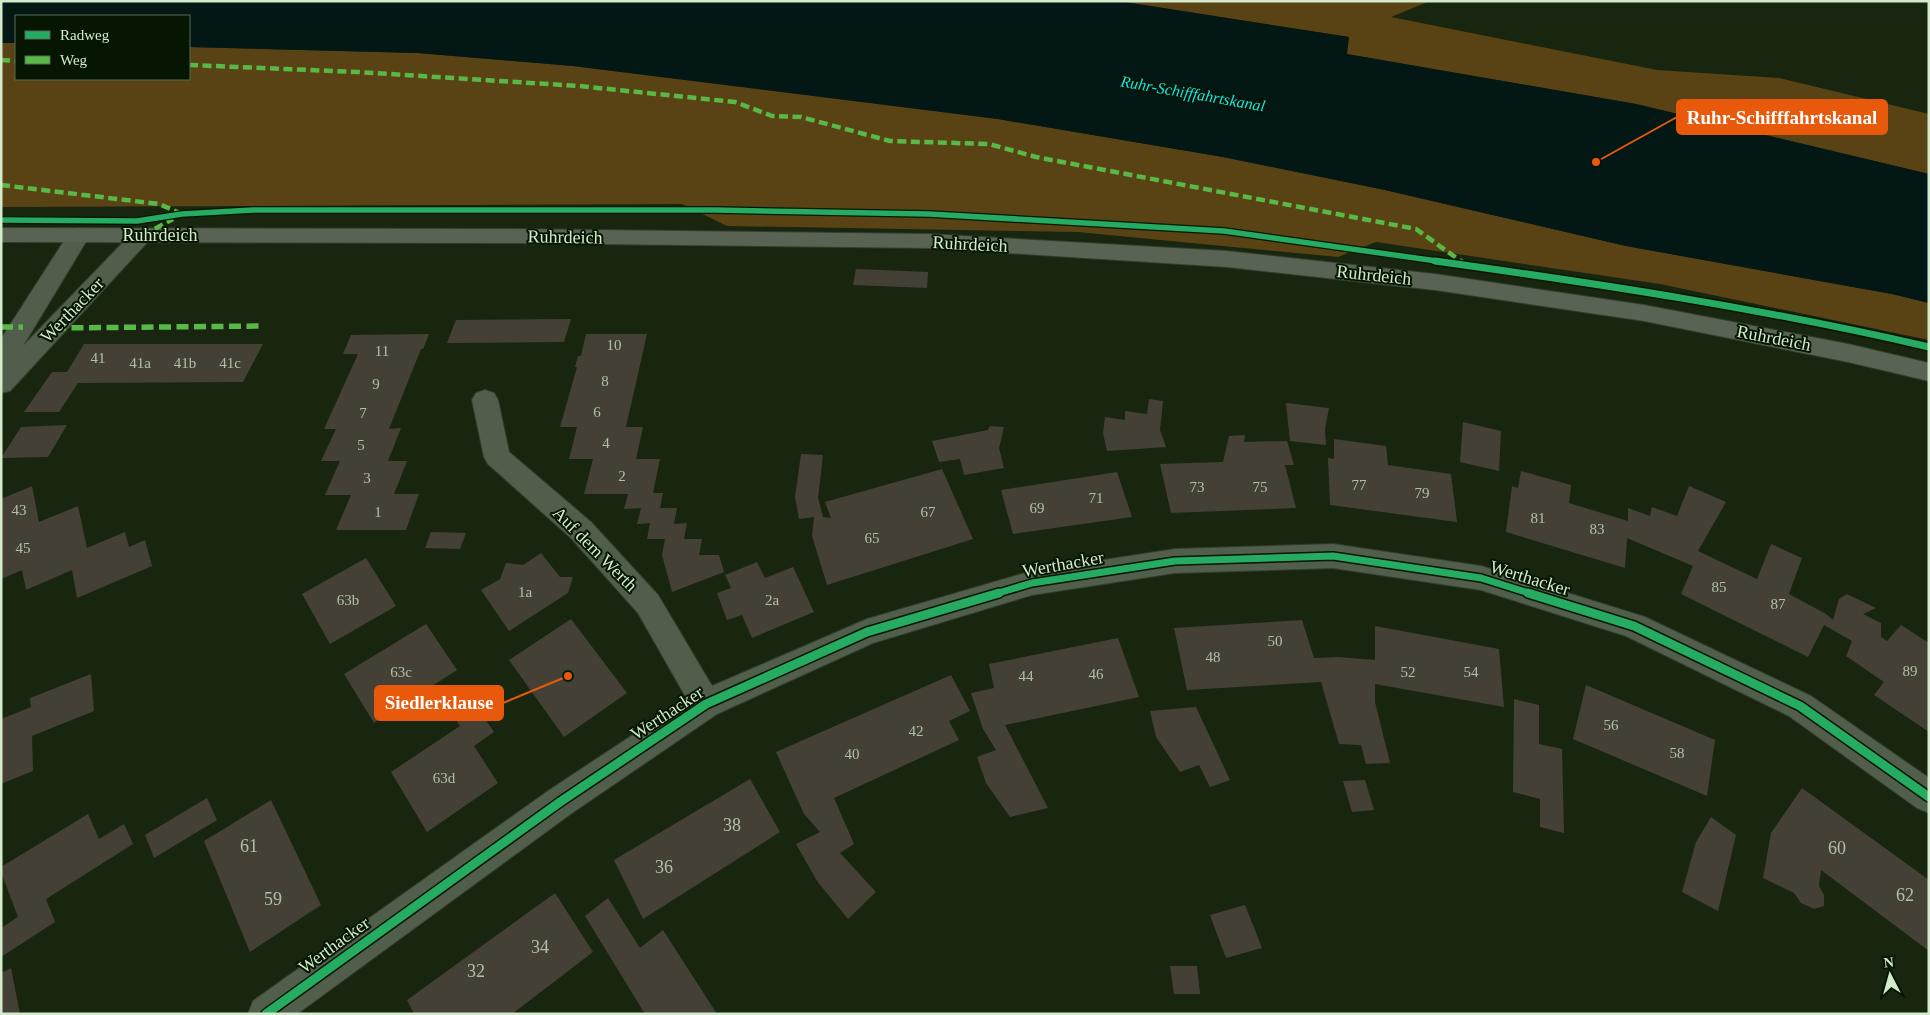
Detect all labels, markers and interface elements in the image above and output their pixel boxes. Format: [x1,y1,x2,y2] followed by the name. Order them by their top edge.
[15,15,190,80] legend
[60,27,110,43] text: Radweg
[60,52,88,68] text: Weg
[1118,72,1267,116] water label: Ruhr-Schifffahrtskanal
[1677,100,1887,134] callout: Ruhr-Schifffahrtskanal
[1687,107,1877,128] text: Ruhr-Schifffahrtskanal
[123,225,197,245] street label: Ruhrdeich
[527,226,603,248] street label: Ruhrdeich
[932,232,1008,256] street label: Ruhrdeich
[1336,261,1412,289] street label: Ruhrdeich
[36,273,108,347] street label: Werthacker
[1735,321,1813,355] street label: Ruhrdeich
[607,337,622,353] house number: 10
[375,343,389,359] house number: 11
[91,350,106,366] house number: 41
[129,355,151,371] house number: 41a
[174,355,196,371] house number: 41b
[219,355,241,371] house number: 41c
[601,373,609,389] house number: 8
[372,376,380,392] house number: 9
[593,404,601,420] house number: 6
[359,405,367,421] house number: 7
[602,435,610,451] house number: 4
[357,437,365,453] house number: 5
[618,468,626,484] house number: 2
[363,470,371,486] house number: 3
[1352,477,1367,493] house number: 77
[1190,479,1205,495] house number: 73
[1253,479,1268,495] house number: 75
[1415,485,1430,501] house number: 79
[1089,490,1104,506] house number: 71
[1030,500,1045,516] house number: 69
[12,502,27,518] house number: 43
[549,503,641,595] street label: Auf dem Werth
[374,504,382,520] house number: 1
[921,504,936,520] house number: 67
[1531,510,1546,526] house number: 81
[1590,521,1605,537] house number: 83
[865,530,880,546] house number: 65
[16,540,31,556] house number: 45
[1021,547,1105,581] street label: Werthacker
[1488,556,1572,600] street label: Werthacker
[1712,579,1727,595] house number: 85
[518,584,532,600] house number: 1a
[337,592,359,608] house number: 63b
[765,592,779,608] house number: 2a
[1771,596,1786,612] house number: 87
[1268,633,1283,649] house number: 50
[1206,649,1221,665] house number: 48
[1903,663,1918,679] house number: 89
[390,664,412,680] house number: 63c
[1401,664,1416,680] house number: 52
[1464,664,1479,680] house number: 54
[1089,666,1104,682] house number: 46
[1019,668,1034,684] house number: 44
[627,682,707,744] street label: Werthacker
[375,686,503,720] callout: Siedlerklause
[385,692,493,713] text: Siedlerklause
[1604,717,1619,733] house number: 56
[909,723,924,739] house number: 42
[1670,745,1685,761] house number: 58
[845,746,860,762] house number: 40
[433,770,456,786] house number: 63d
[723,815,741,835] house number: 38
[240,836,258,856] house number: 61
[1828,838,1846,858] house number: 60
[655,857,673,877] house number: 36
[1896,885,1914,905] house number: 62
[264,889,282,909] house number: 59
[295,913,373,977] street label: Werthacker
[531,937,549,957] house number: 34
[1865,950,1915,1000] north arrow
[1883,955,1895,971] text: N
[467,961,485,981] house number: 32

